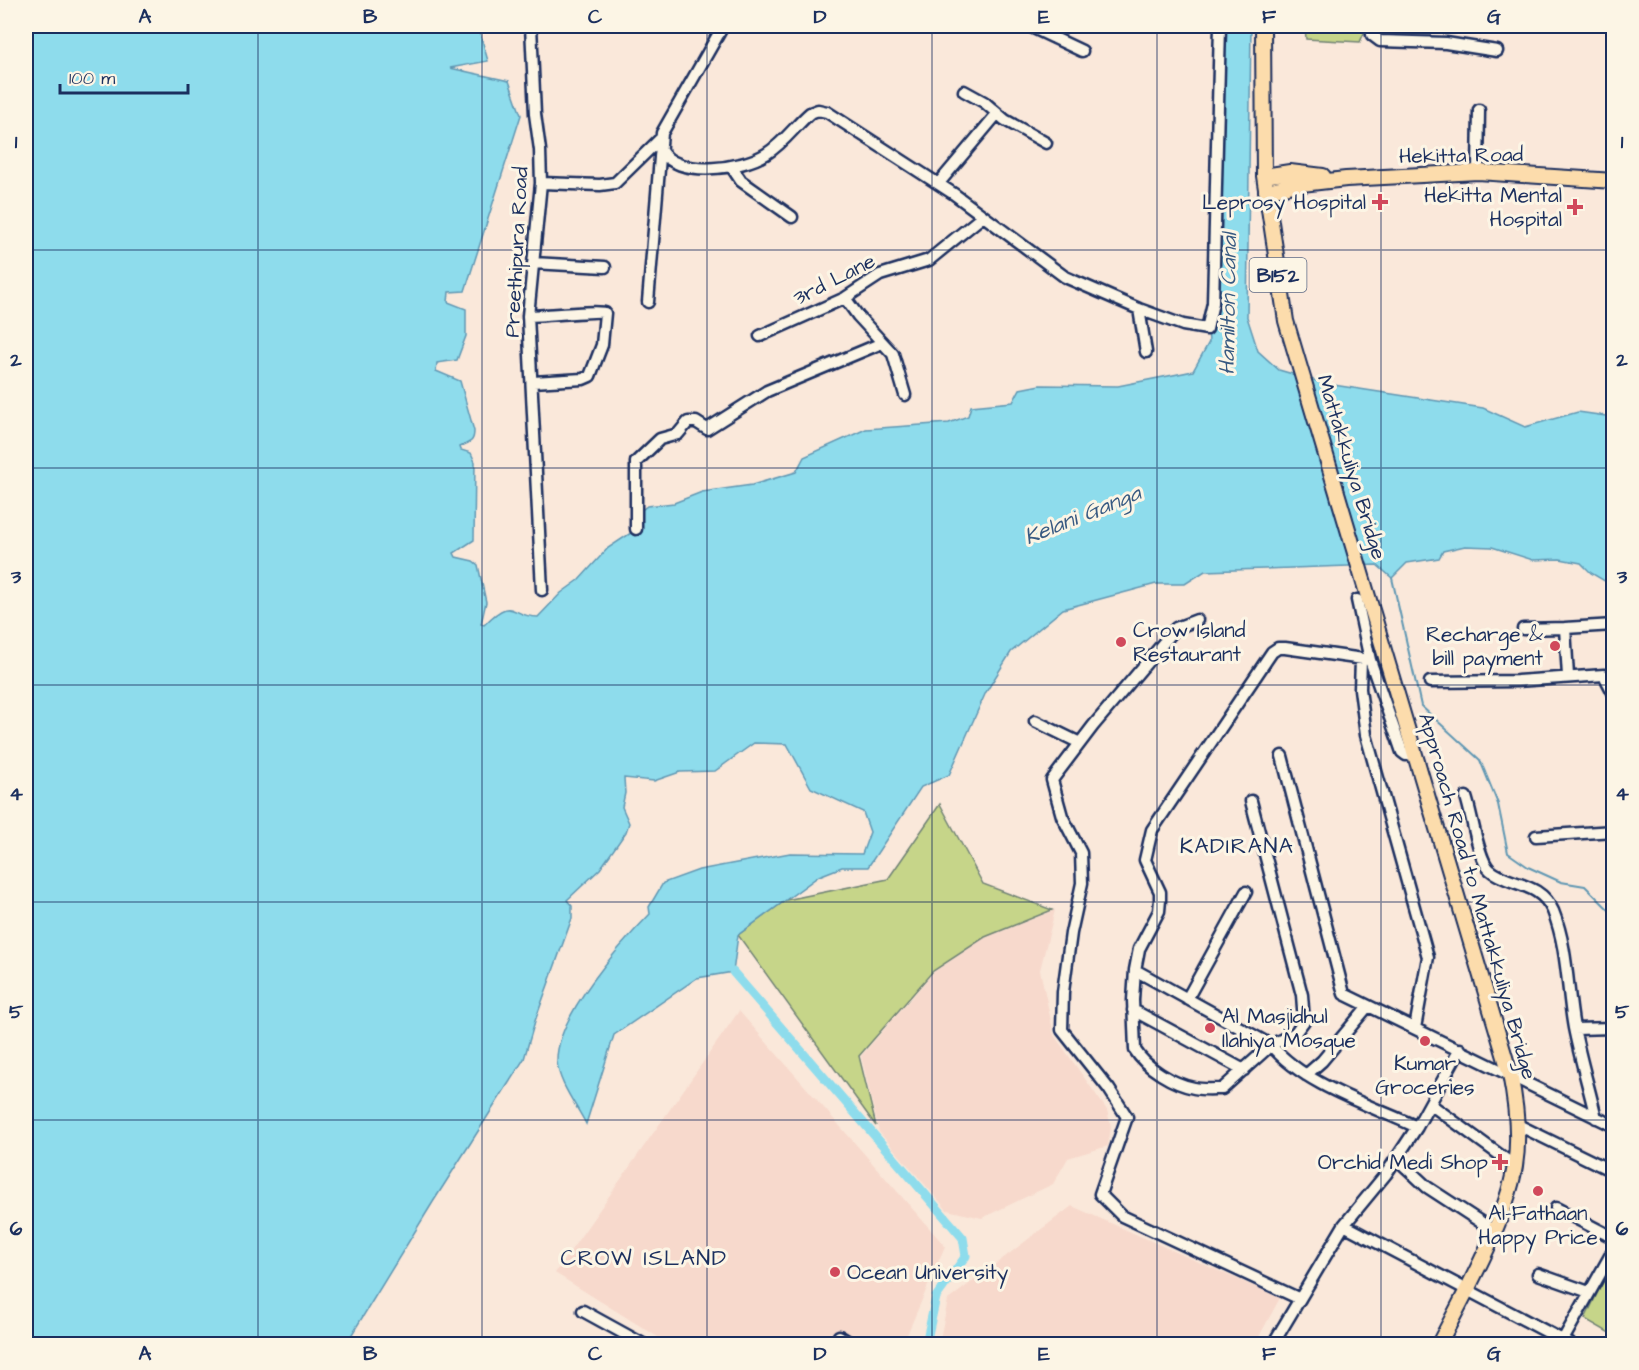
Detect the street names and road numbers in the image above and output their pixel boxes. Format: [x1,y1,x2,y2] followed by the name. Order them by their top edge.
[1399,140,1524,171] street label: Hekitta Road
[498,166,536,338] street label: Preethipura Road
[788,246,880,312] street label: 3rd Lane
[1250,258,1306,292] road number: B152
[1308,371,1393,564] street label: Mattakkuliya Bridge
[1409,709,1544,1083] street label: Approach Road to Mattakkuliya Bridge

